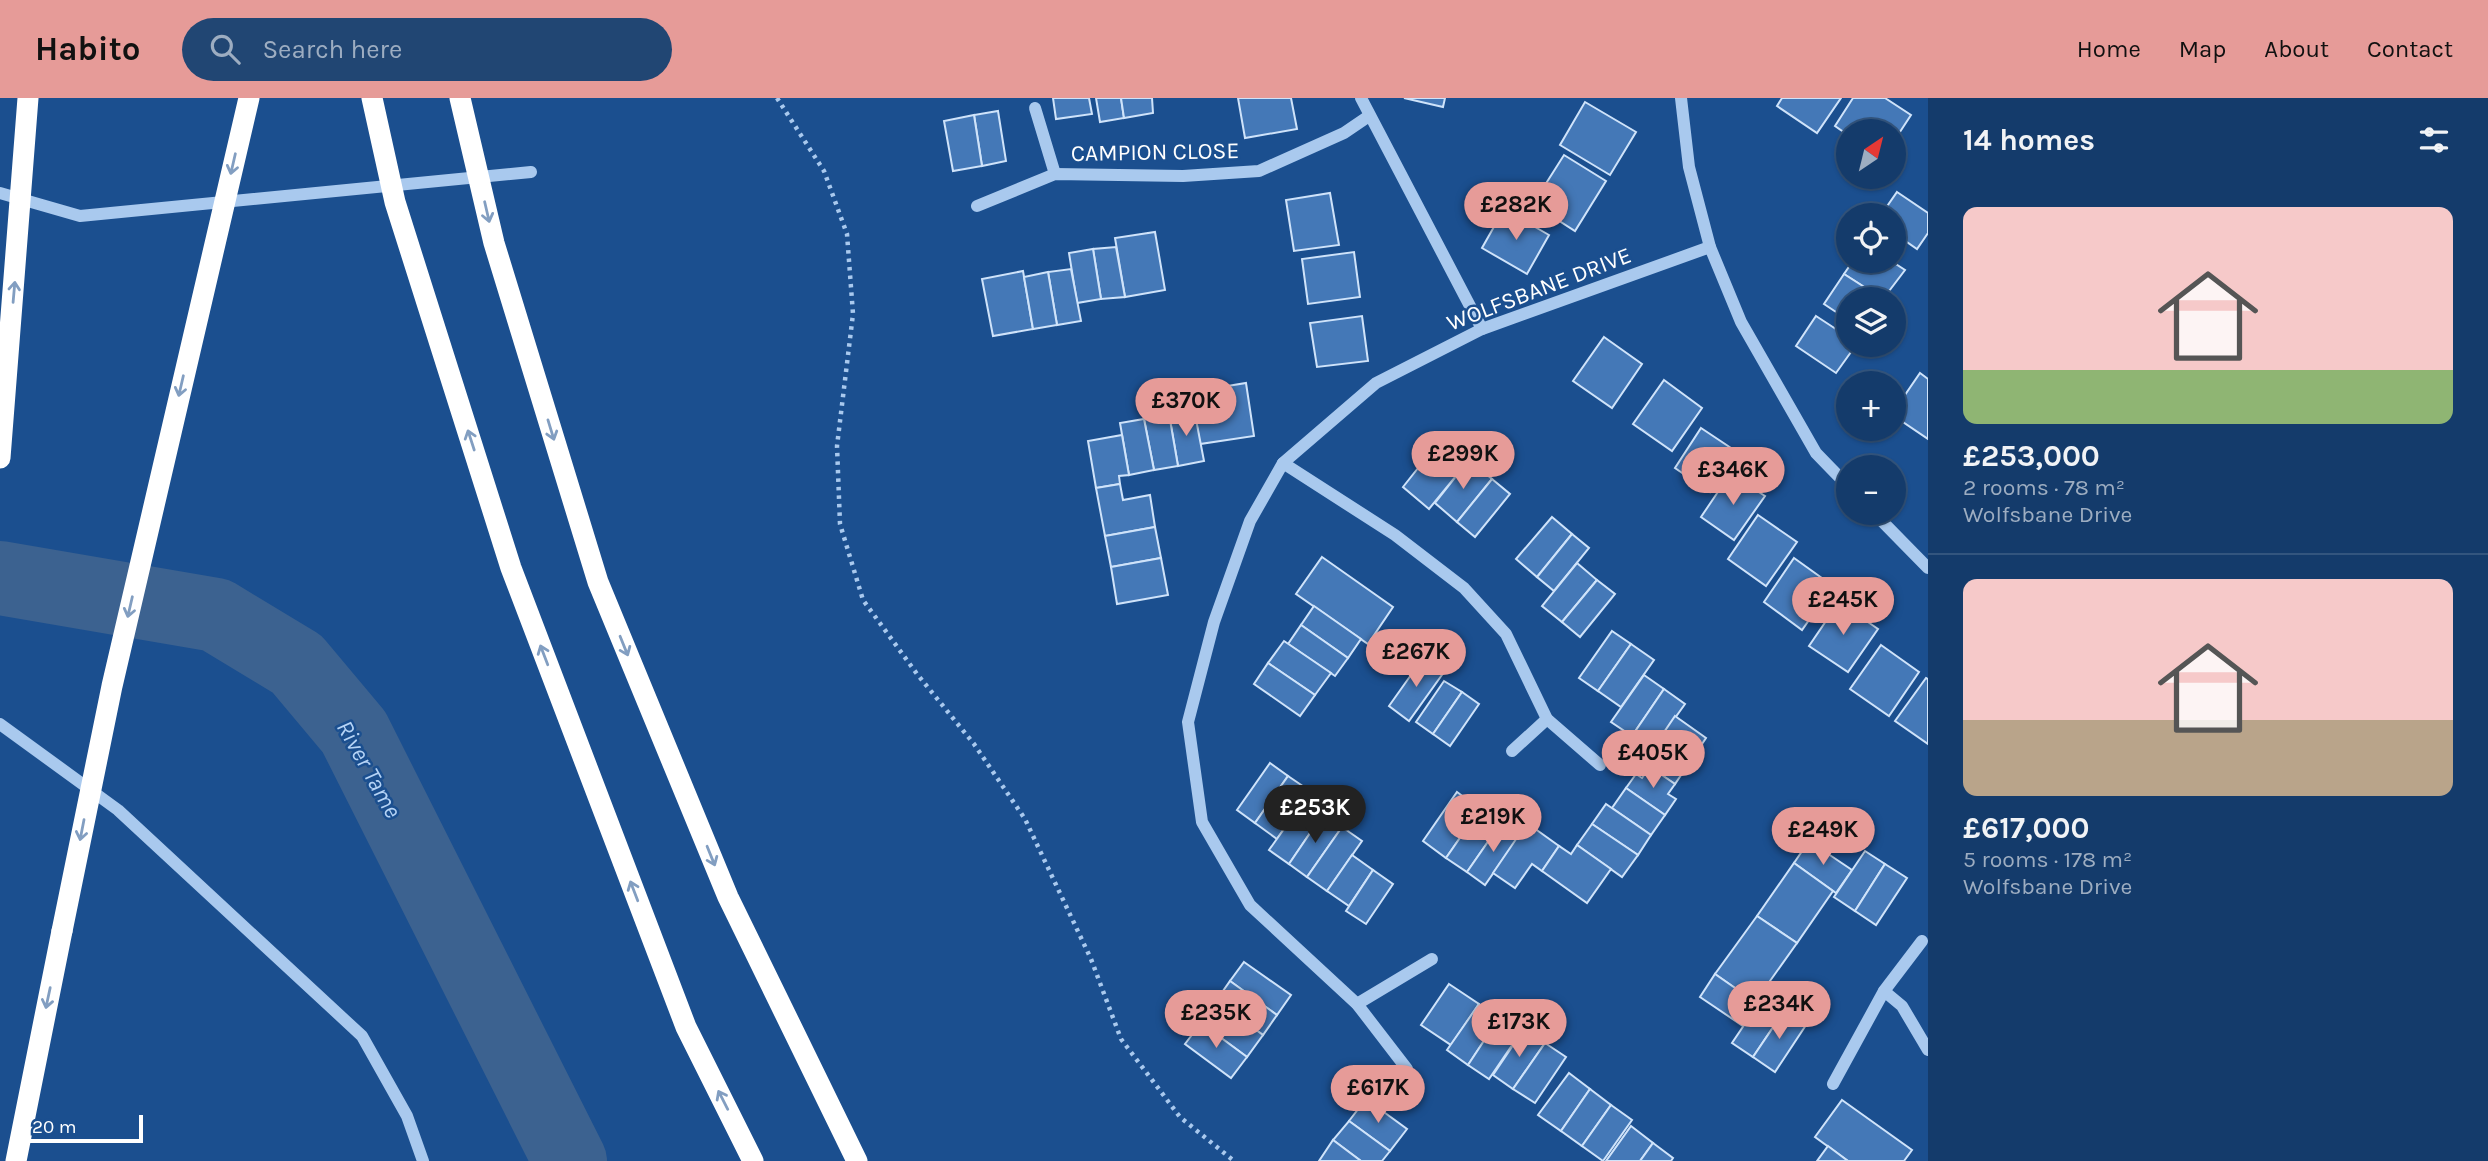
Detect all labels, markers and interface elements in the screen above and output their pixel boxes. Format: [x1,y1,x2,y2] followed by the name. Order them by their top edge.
[182,18,672,81] search box
[35,30,140,68] text: Habito
[206,30,244,68] icon: search
[262,34,402,65] text: Search here
[2077,35,2141,63] text: Home
[2179,35,2226,63] text: Map
[2264,35,2329,63] text: About
[2367,35,2453,63] text: Contact
[1836,119,1906,189] north arrow
[1836,119,1906,525] map controls
[2415,121,2453,159] icon: filters
[1963,122,2095,158] text: 14 homes
[1071,137,1239,167] street label: CAMPION CLOSE
[226,152,239,175] one-way arrow
[1467,183,1565,242] pin: £282K
[1480,191,1552,218] text: £282K
[481,200,494,223] one-way arrow
[1836,203,1906,273] button: locate
[1443,241,1635,337] street label: WOLFSBANE DRIVE
[2145,253,2271,379] icon: home
[8,281,21,304] one-way arrow
[1836,287,1906,357] button: layers
[1836,371,1906,441] button: +
[174,374,187,397] one-way arrow
[1137,378,1235,438] pin: £370K
[1151,387,1221,414] text: £370K
[546,419,559,441] one-way arrow
[463,430,476,452] one-way arrow
[1414,432,1512,491] pin: £299K
[1963,438,2100,474] text: £253,000
[1428,440,1498,467] text: £299K
[1684,448,1782,507] pin: £346K
[1836,455,1906,525] button: −
[1698,456,1768,483] text: £346K
[1963,474,2125,501] text: 2 rooms · 78 m²
[1963,501,2132,528] text: Wolfsbane Drive
[1794,578,1892,637] pin: £245K
[1808,586,1878,613] text: £245K
[122,595,136,618] one-way arrow
[2145,625,2271,751] icon: home
[1367,630,1465,689] pin: £267K
[618,634,631,656] one-way arrow
[1382,638,1450,665] text: £267K
[537,645,550,667] one-way arrow
[331,715,407,823] water label: River Tame
[1604,730,1702,790] pin: £405K
[1618,739,1688,766] text: £405K
[1266,786,1364,845] pin: £253K
[1280,794,1350,821] text: £253K
[1444,794,1542,854] pin: £219K
[1460,803,1526,830] text: £219K
[1774,808,1872,867] pin: £249K
[1963,810,2089,846] text: £617,000
[1788,816,1858,843] text: £249K
[75,818,89,841] one-way arrow
[705,844,718,866] one-way arrow
[1963,846,2132,873] text: 5 rooms · 178 m²
[1963,873,2132,900] text: Wolfsbane Drive
[627,880,639,902] one-way arrow
[1730,982,1828,1041] pin: £234K
[40,986,54,1009] one-way arrow
[1167,990,1265,1050] pin: £235K
[1744,990,1814,1017] text: £234K
[1181,999,1251,1026] text: £235K
[1470,1000,1568,1059] pin: £173K
[1488,1008,1550,1035] text: £173K
[1329,1066,1427,1125] pin: £617K
[1347,1074,1409,1101] text: £617K
[715,1090,729,1111] one-way arrow
[21,1112,144,1144] scale bar
[32,1116,77,1138] text: 20 m

